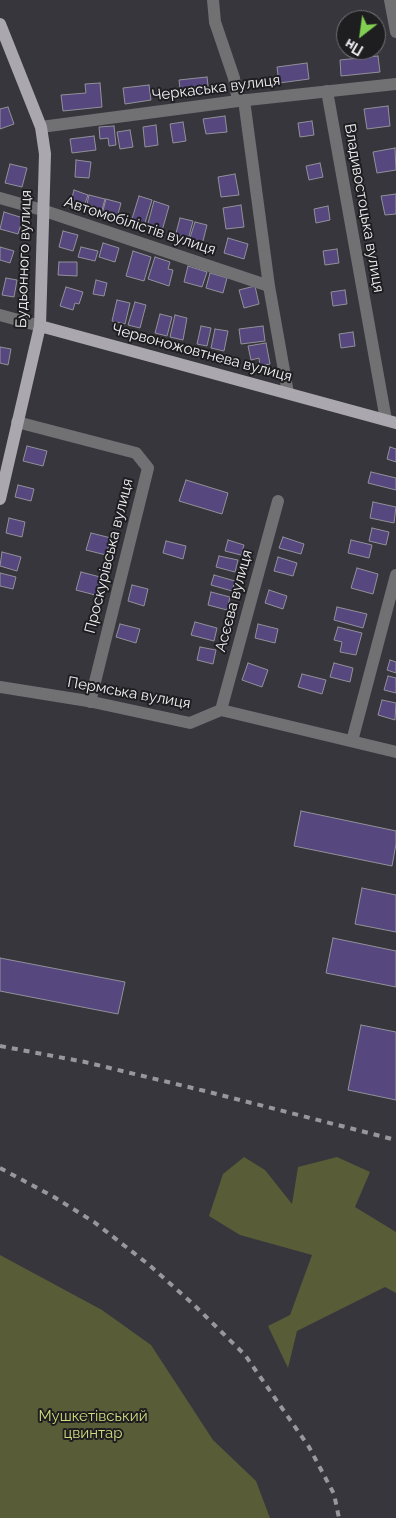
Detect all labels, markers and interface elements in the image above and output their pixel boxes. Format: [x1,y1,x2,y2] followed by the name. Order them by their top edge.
[336,10,386,60] north arrow
[342,36,366,59] text: Пн
[151,71,281,105] street label: Черкаська вулиця
[340,122,388,294] street label: Владивостоцька вулиця
[13,190,35,328] street label: Будьонного вулиця
[62,193,218,259] street label: Автомобілістів вулиця
[110,320,294,386] street label: Червоножовтнева вулиця
[81,477,137,635] street label: Проскурівська вулиця
[212,548,256,654] street label: Асєєва вулиця
[66,673,192,713] street label: Пермська вулиця
[38,1407,148,1442] park label: Мушкетівський цвинтар

